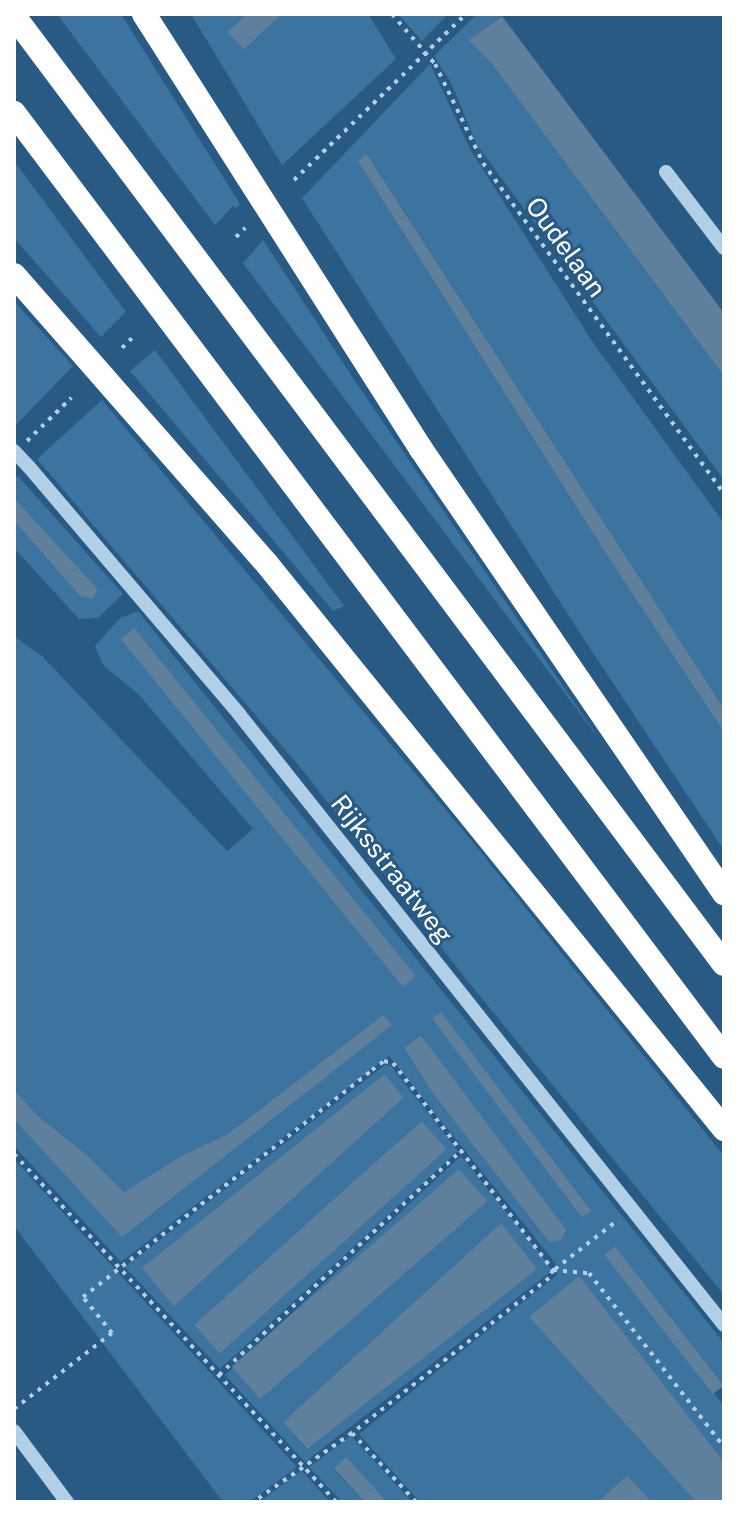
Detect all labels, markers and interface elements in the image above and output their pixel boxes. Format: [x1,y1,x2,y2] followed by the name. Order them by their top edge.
[519,191,613,303] street label: Oudelaan
[324,788,460,950] street label: Rijksstraatweg

